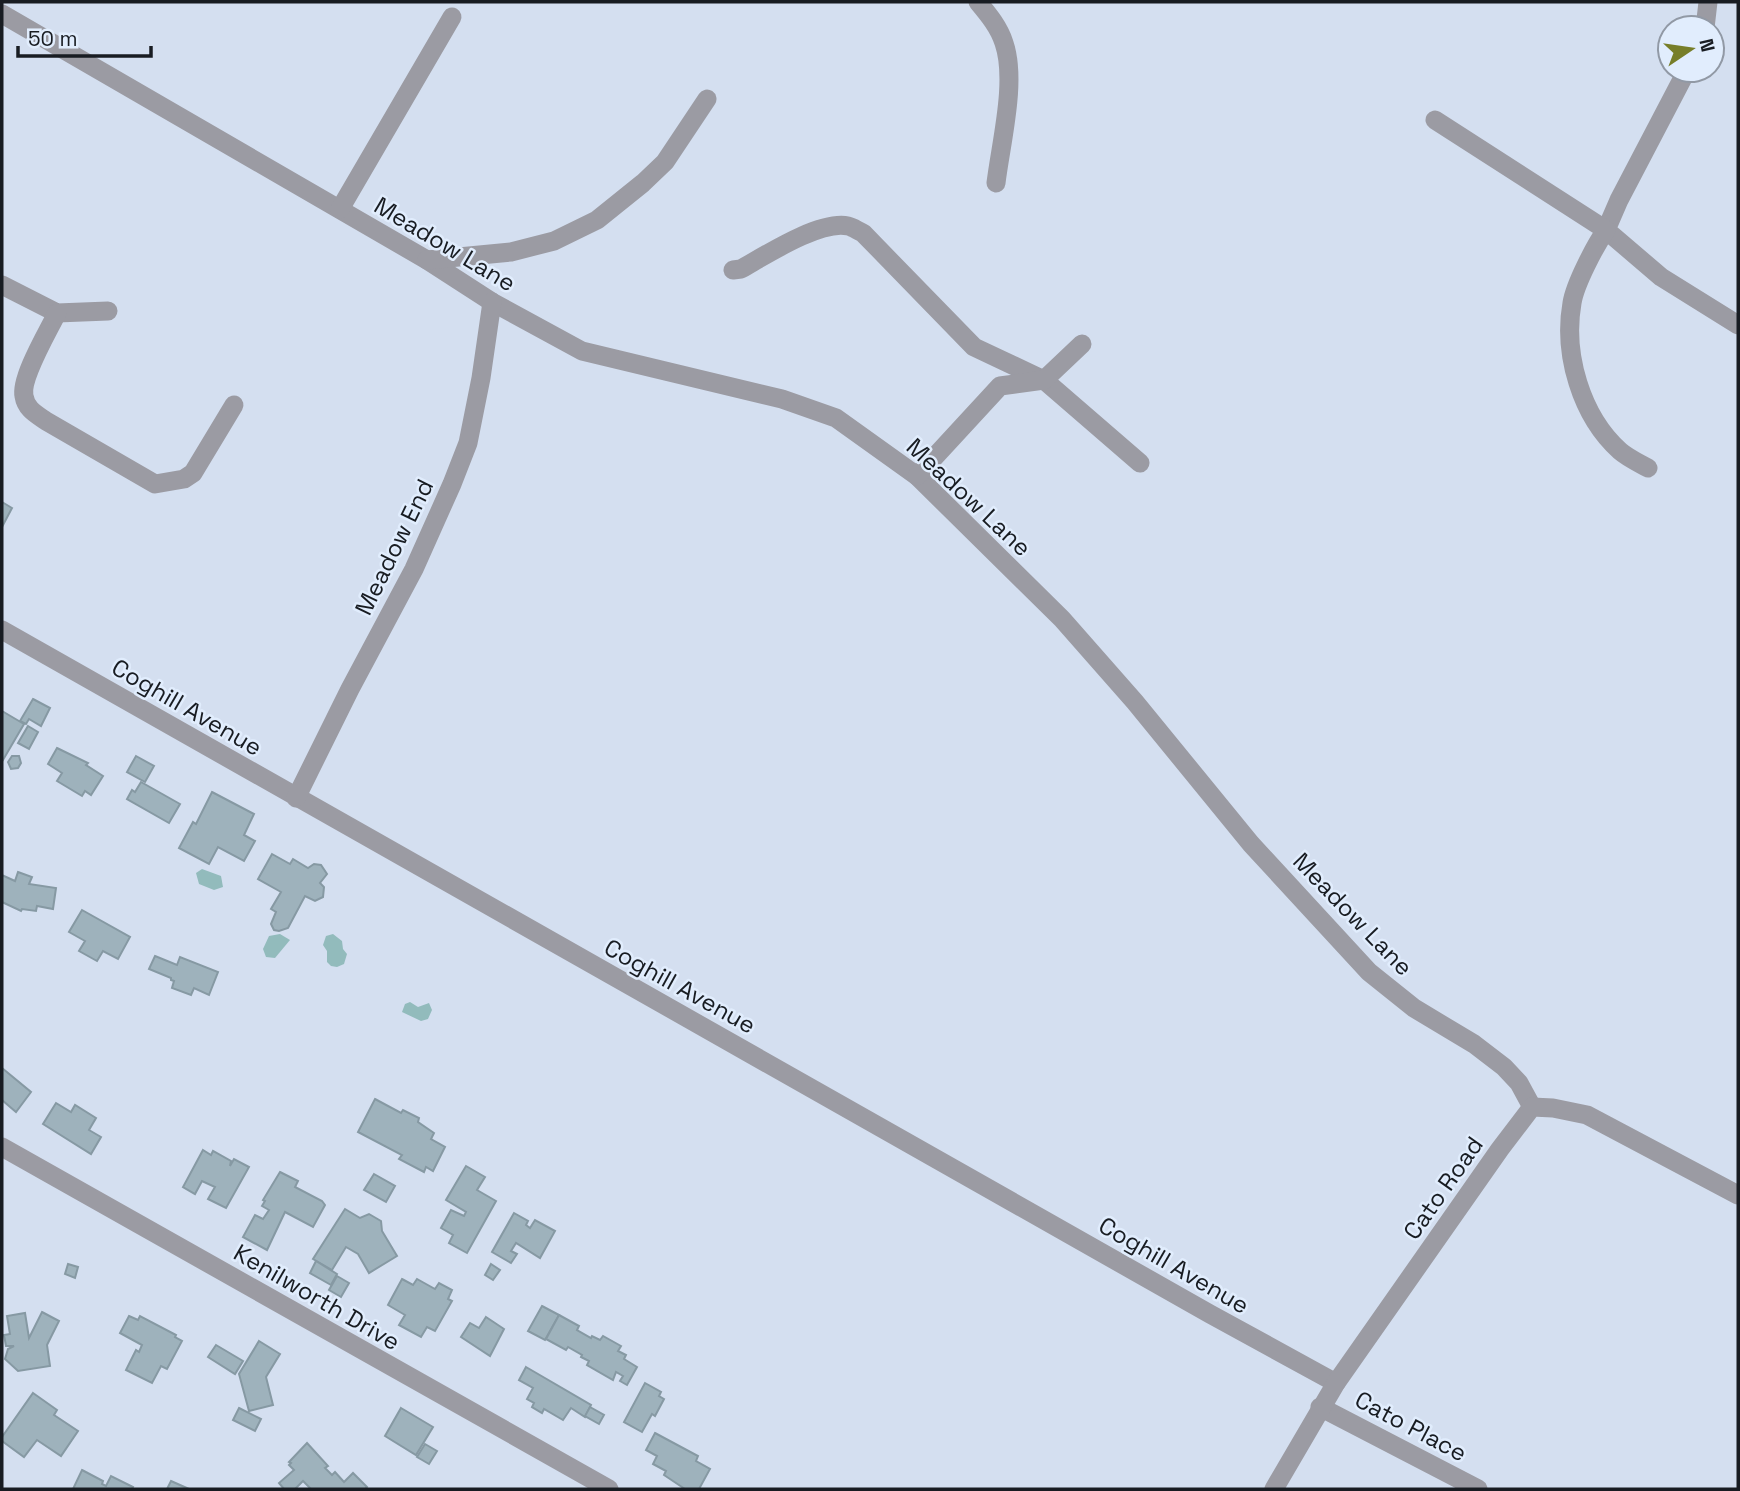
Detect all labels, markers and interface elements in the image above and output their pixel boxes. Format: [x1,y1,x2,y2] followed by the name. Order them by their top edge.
[18,14,150,58] scale bar
[1656,14,1726,84] north arrow
[28,25,78,52] text: 50 m
[1693,36,1721,54] text: N
[369,190,521,298] street label: Meadow Lane
[900,431,1038,563] street label: Meadow Lane
[348,474,440,620] street label: Meadow End
[106,651,268,763] street label: Coghill Avenue
[1286,846,1420,982] street label: Meadow Lane
[599,932,761,1040] street label: Coghill Avenue
[1396,1130,1490,1246] street label: Cato Road
[1093,1209,1255,1321] street label: Coghill Avenue
[228,1237,406,1357] street label: Kenilworth Drive
[1350,1384,1472,1468] street label: Cato Place

